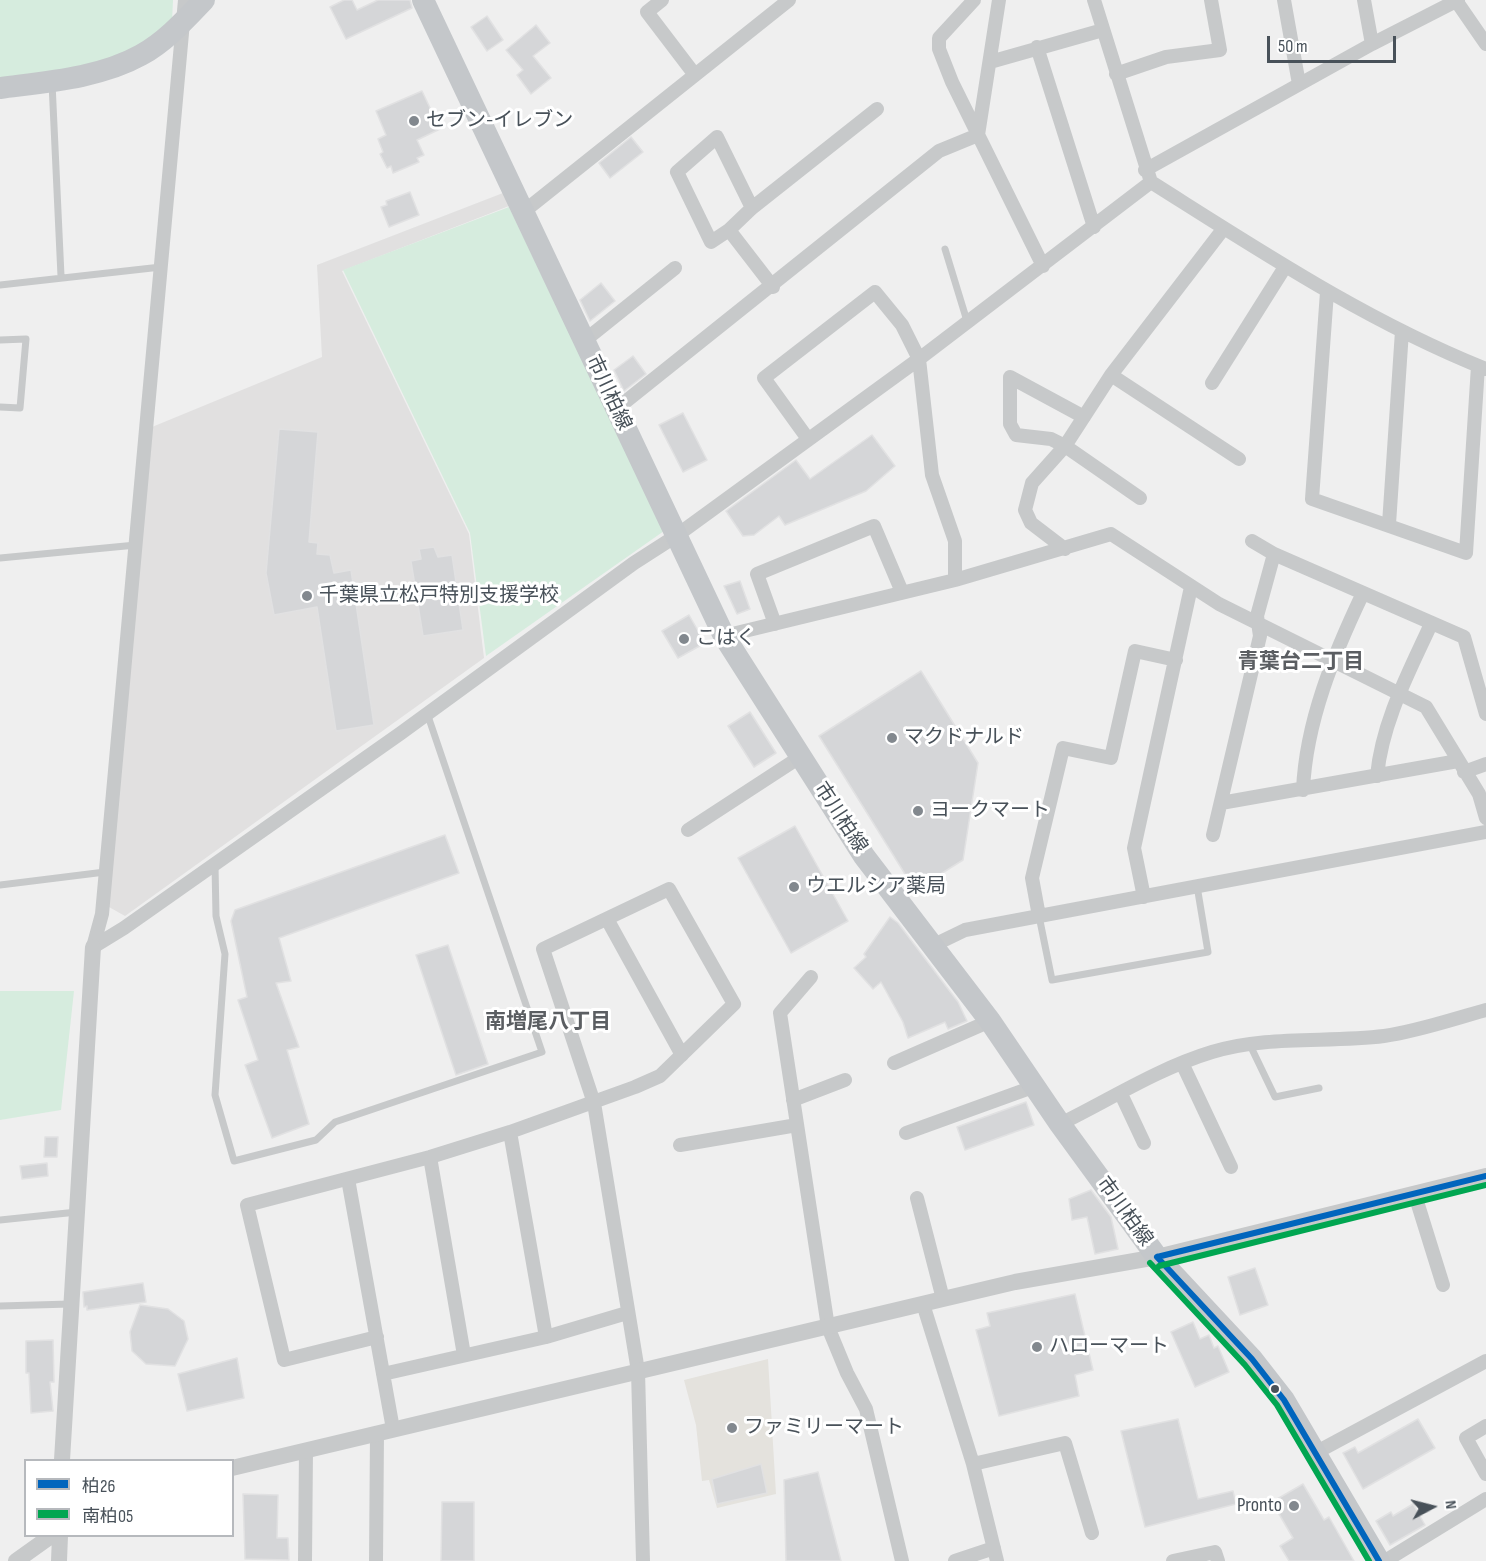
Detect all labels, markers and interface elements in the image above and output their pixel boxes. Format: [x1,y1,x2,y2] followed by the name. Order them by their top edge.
[1270,24,1399,62] scale bar
[1278,36,1308,57] text: 50 m
[426,109,573,133] place label: セブン-イレブン
[407,114,421,128] marker: セブン-イレブン
[580,352,636,434] street label: 市川柏線
[319,584,559,608] place label: 千葉県立松戸特別支援学校
[300,589,314,603] marker: 千葉県立松戸特別支援学校
[696,627,756,651] place label: こはく
[677,632,691,646] marker: こはく
[1238,650,1364,676] district label: 青葉台二丁目
[904,726,1024,750] place label: マクドナルド
[885,731,899,745] marker: マクドナルド
[808,778,872,858] street label: 市川柏線
[930,799,1050,823] place label: ヨークマート
[911,804,925,818] marker: ヨークマート
[806,875,946,899] place label: ウエルシア薬局
[787,880,801,894] marker: ウエルシア薬局
[485,1010,611,1036] district label: 南増尾八丁目
[1091,1173,1157,1251] street label: 市川柏線
[1049,1335,1169,1359] place label: ハローマート
[1030,1340,1044,1354] marker: ハローマート
[1269,1383,1281,1395] unlabelled marker
[744,1416,904,1440] place label: ファミリーマート
[725,1421,739,1435] marker: ファミリーマート
[24,1459,234,1537] legend
[82,1476,115,1497] text: 柏26
[1402,1477,1462,1537] north arrow
[1237,1494,1282,1518] place label: Pronto
[1287,1499,1301,1513] marker: Pronto
[1440,1499,1460,1510] text: N
[82,1506,133,1527] text: 南柏05

